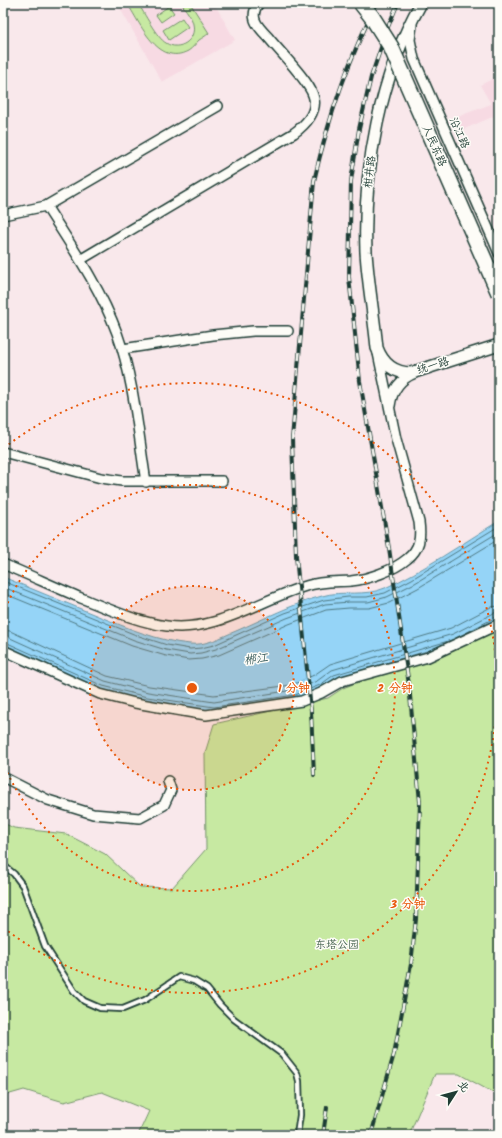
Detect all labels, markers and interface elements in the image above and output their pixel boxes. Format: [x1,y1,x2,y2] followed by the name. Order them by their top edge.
[444,114,474,152] street label: 沿江路
[417,122,451,170] street label: 人民东路
[359,155,381,189] street label: 柑井路
[415,353,451,379] street label: 统一路
[243,648,270,670] water label: 郴江
[278,679,310,698] text: 1 分钟
[377,679,413,698] text: 2 分钟
[185,681,199,695] centre of rings
[389,895,426,914] text: 3 分钟
[315,936,359,954] park label: 东塔公园
[436,1072,476,1112] north arrow
[453,1077,474,1096] text: 北

